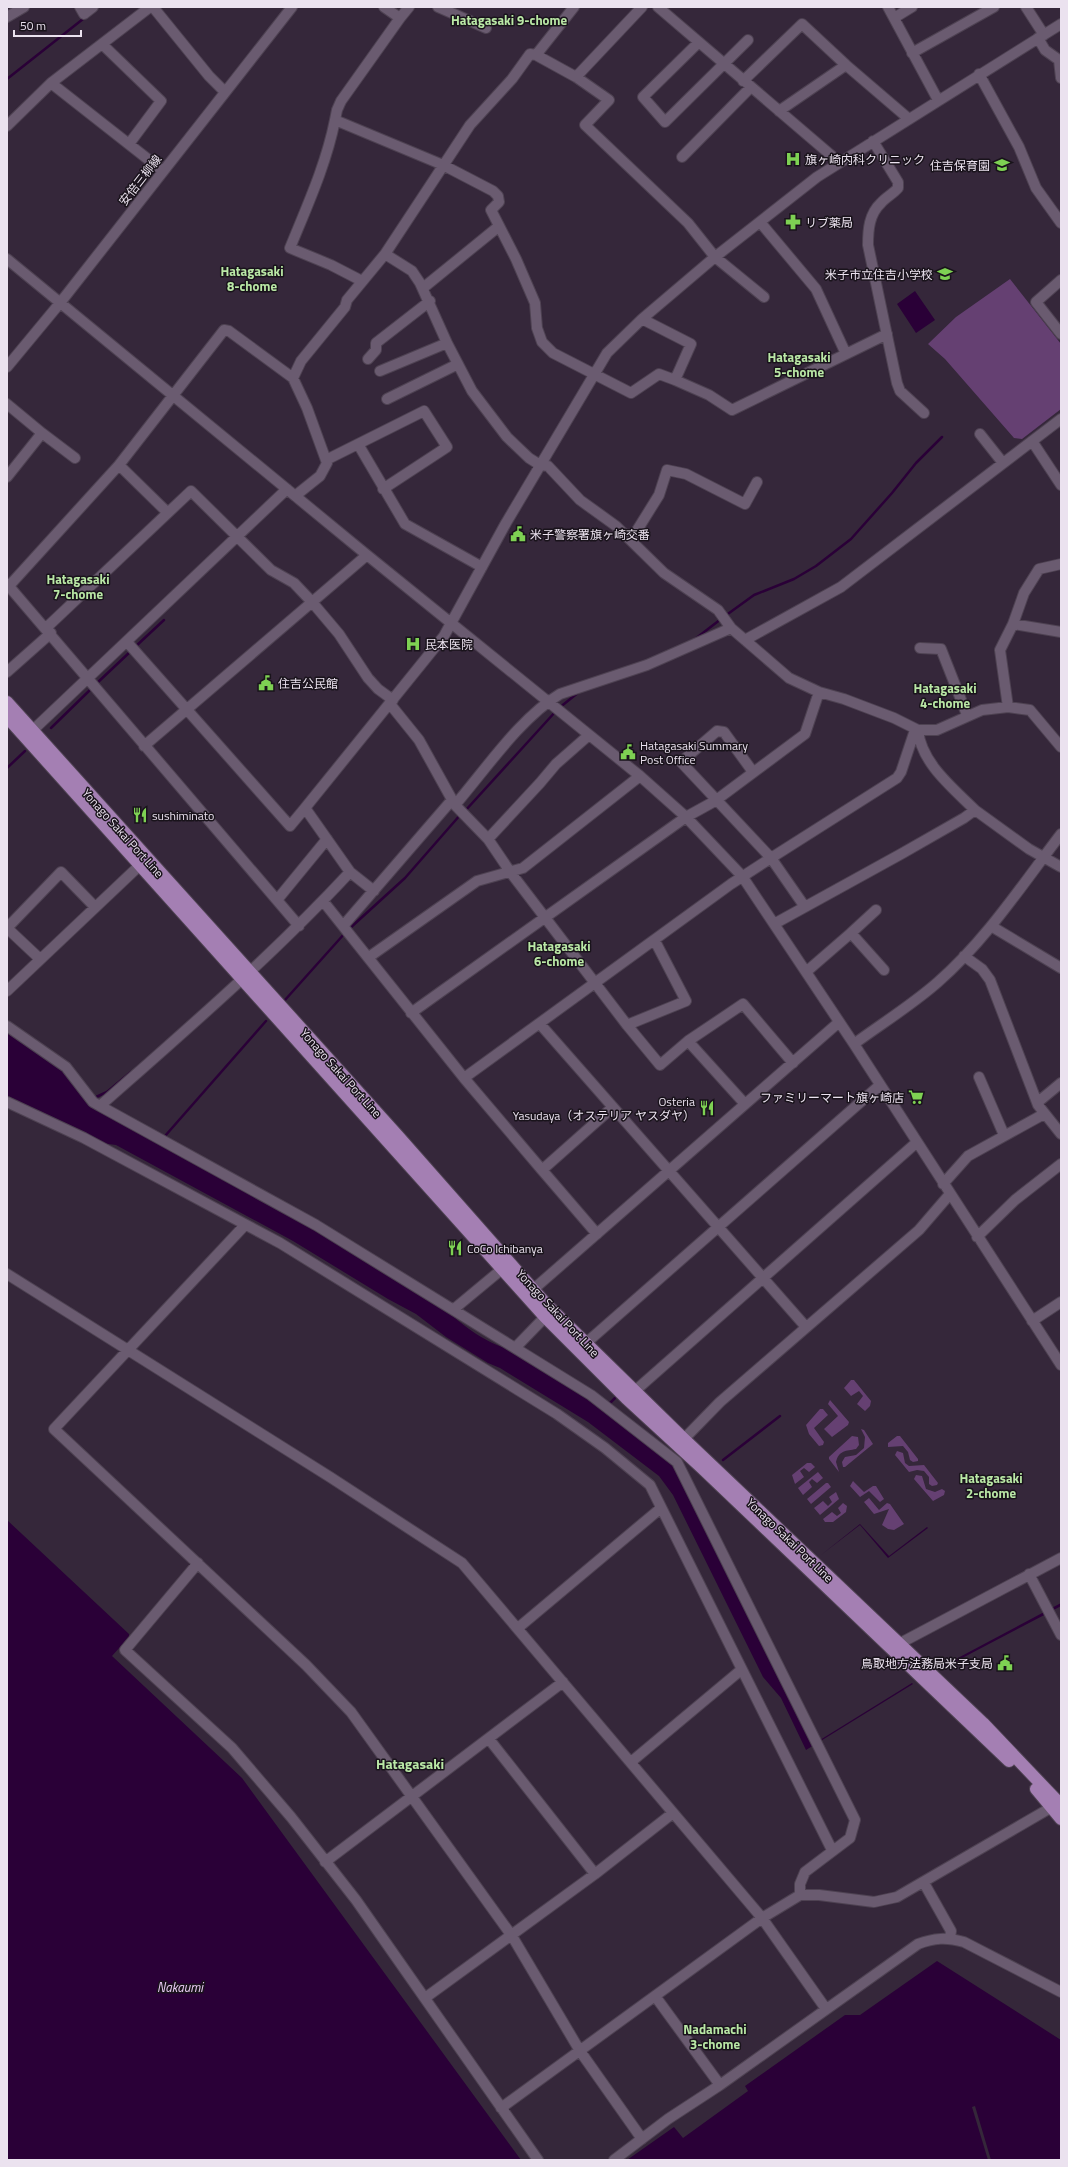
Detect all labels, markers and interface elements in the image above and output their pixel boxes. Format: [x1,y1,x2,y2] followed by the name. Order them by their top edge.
[451,10,567,30] district label: Hatagasaki 9-chome
[14,12,81,38] scale bar
[20,16,46,35] text: 50 m
[784,150,802,168] hospital icon: 旗ヶ崎内科クリニック
[805,150,925,169] place label: 旗ヶ崎内科クリニック
[114,151,166,209] street label: 安倍三柳線
[930,156,990,175] place label: 住吉保育園
[993,156,1011,174] school or university icon: 住吉保育園
[784,213,802,231] pharmacy icon: リブ薬局
[805,213,853,232] place label: リブ薬局
[220,261,284,296] district label: Hatagasaki 8-chome
[825,265,933,284] place label: 米子市立住吉小学校
[936,265,954,283] school or university icon: 米子市立住吉小学校
[767,347,831,382] district label: Hatagasaki 5-chome
[509,525,527,543] public building icon: 米子警察署旗ヶ崎交番
[530,525,650,544] place label: 米子警察署旗ヶ崎交番
[46,569,110,604] district label: Hatagasaki 7-chome
[404,635,422,653] hospital icon: 民本医院
[425,635,473,654] place label: 民本医院
[257,674,275,692] public building icon: 住吉公民館
[278,674,338,693] place label: 住吉公民館
[913,678,977,713] district label: Hatagasaki 4-chome
[640,736,748,769] place label: Hatagasaki Summary Post Office
[619,743,637,761] public building icon: Hatagasaki Summary Post Office
[78,784,168,882] street label: Yonago Sakai Port Line
[131,806,149,824] restaurant icon: sushiminato
[152,806,214,825] place label: sushiminato
[527,936,591,971] district label: Hatagasaki 6-chome
[296,1024,386,1122] street label: Yonago Sakai Port Line
[760,1088,904,1107] place label: ファミリーマート旗ヶ崎店
[907,1088,925,1106] supermarket icon: ファミリーマート旗ヶ崎店
[513,1092,695,1125] place label: Osteria Yasudaya（オステリア ヤスダヤ）
[698,1099,716,1117] restaurant icon: Osteria Yasudaya（オステリア ヤスダヤ）
[446,1239,464,1257] restaurant icon: CoCo Ichibanya
[467,1239,543,1258] place label: CoCo Ichibanya
[512,1265,604,1361] street label: Yonago Sakai Port Line
[959,1468,1023,1503] district label: Hatagasaki 2-chome
[742,1493,838,1587] street label: Yonago Sakai Port Line
[861,1654,993,1673] place label: 鳥取地方法務局米子支局
[996,1654,1014,1672] public building icon: 鳥取地方法務局米子支局
[376,1753,444,1774] district label: Hatagasaki
[157,1977,204,1997] water label: Nakaumi
[683,2019,747,2054] district label: Nadamachi 3-chome

